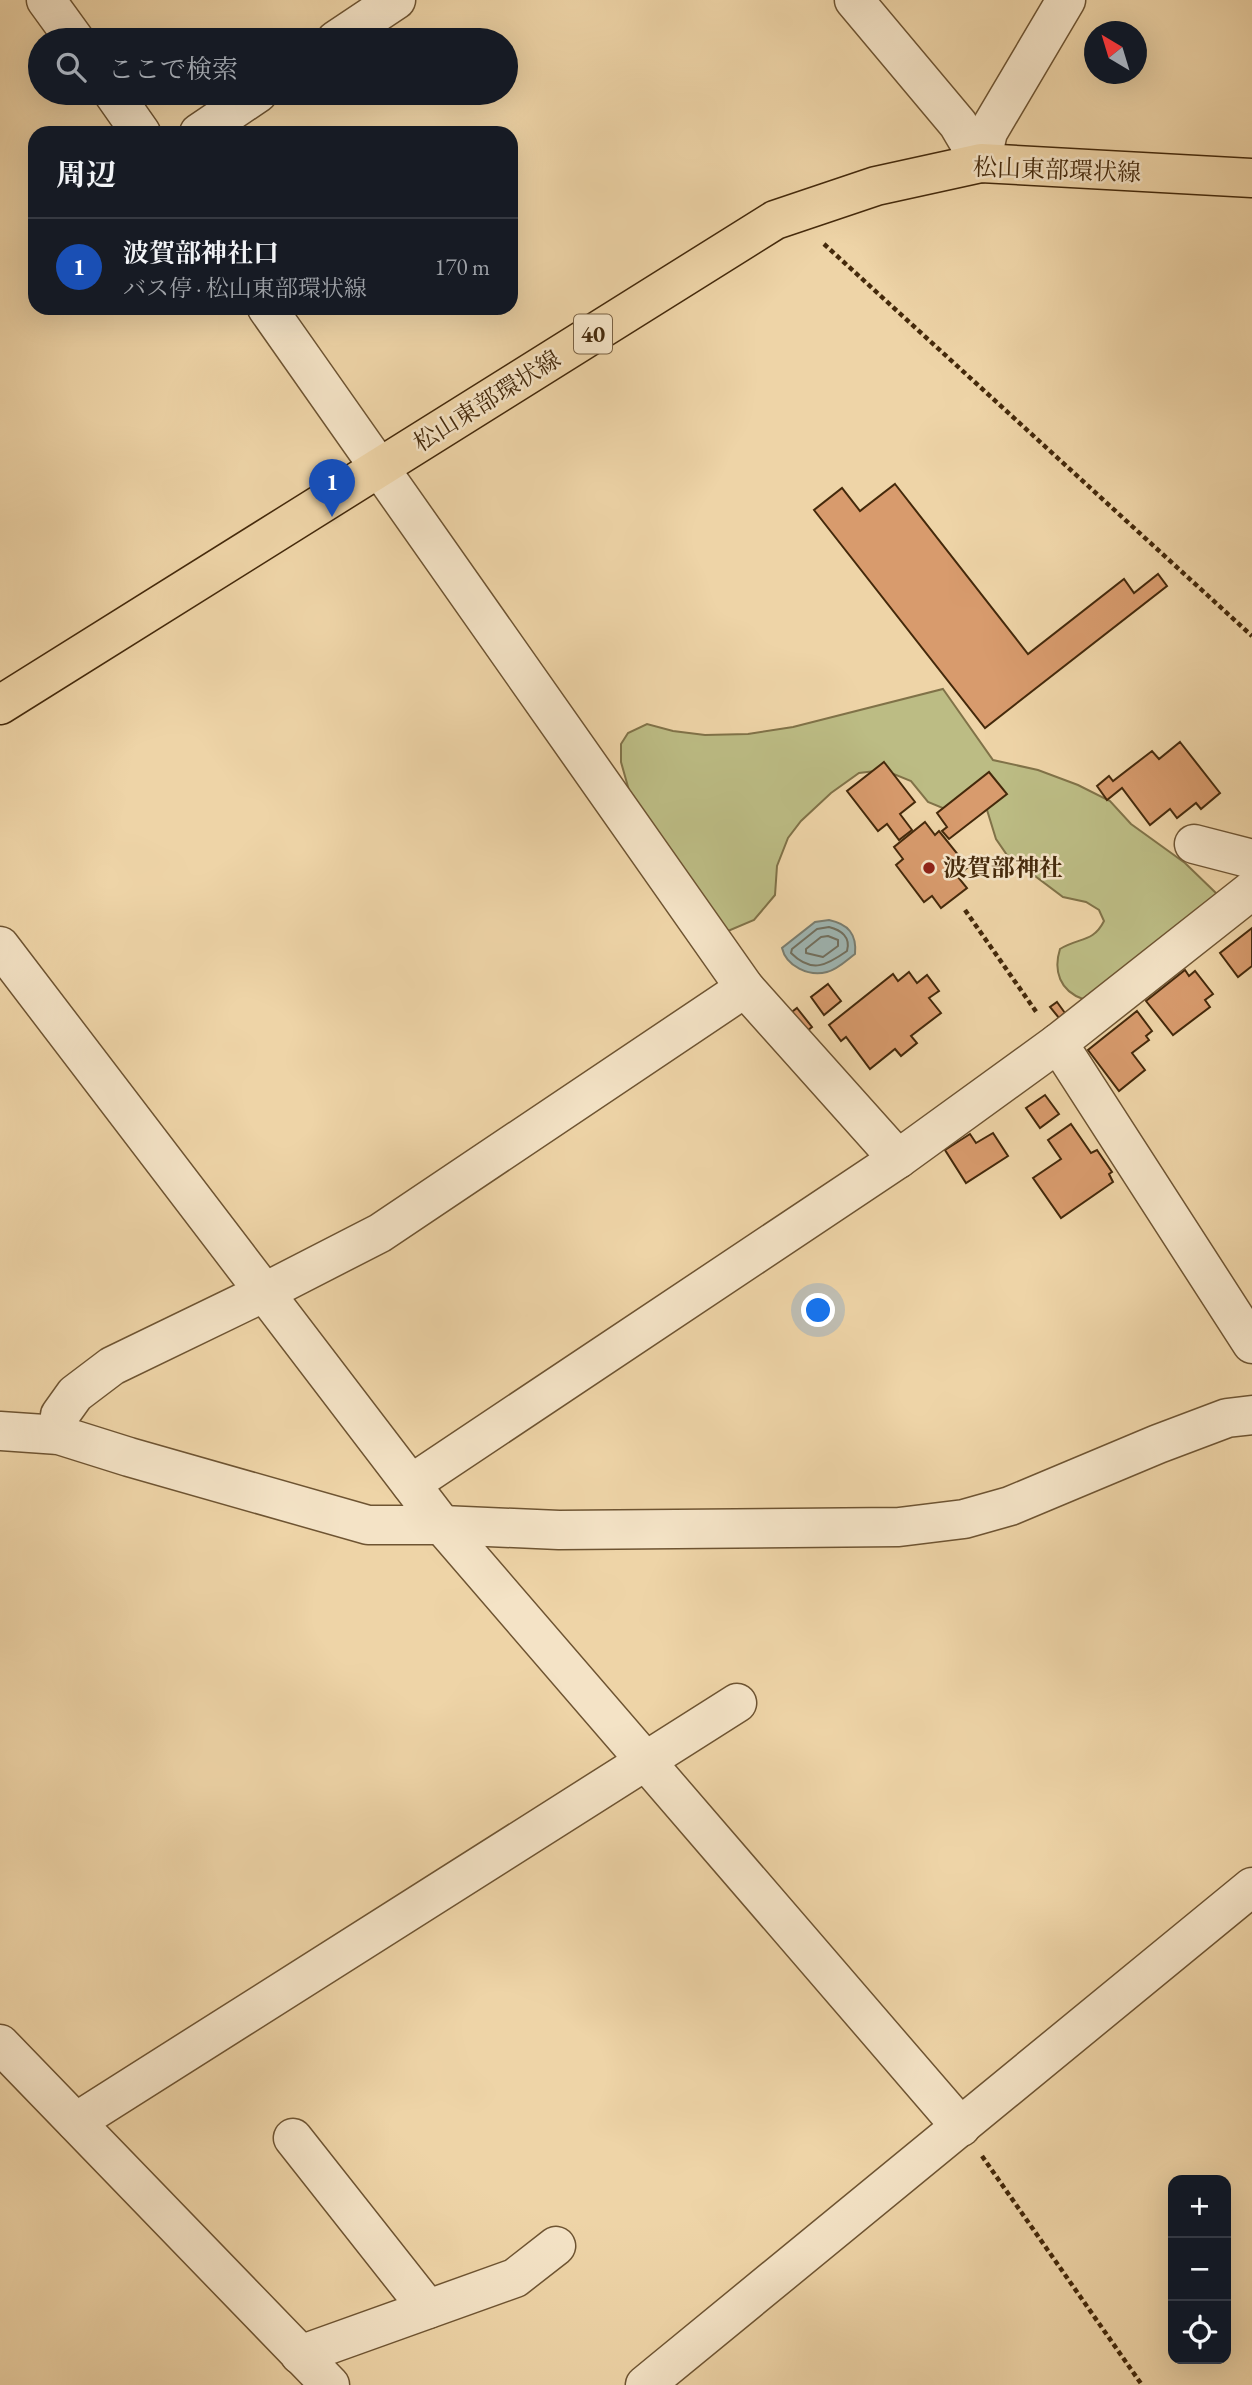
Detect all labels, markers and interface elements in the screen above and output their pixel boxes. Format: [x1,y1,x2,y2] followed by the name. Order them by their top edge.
[1084,21,1147,84] north arrow
[28,28,518,105] search box
[52,48,90,86] icon: search
[108,52,238,86] text: ここで検索
[973,151,1142,188] street label: 松山東部環状線
[56,155,116,194] text: 周辺
[123,236,279,270] text: 波賀部神社口
[73,252,85,282] text: 1
[434,252,490,282] text: 170 m
[123,273,367,303] text: バス停 · 松山東部環状線
[574,314,612,354] road number: 40
[407,343,566,458] street label: 松山東部環状線
[309,459,355,517] pin: 1
[943,852,1063,883] place label: 波賀部神社
[921,860,937,876] marker: 波賀部神社
[801,1293,835,1327] your location
[1168,2175,1231,2364] map controls
[1168,2175,1231,2238] button: +
[1168,2238,1231,2301] button: −
[1168,2301,1231,2364] button: locate

